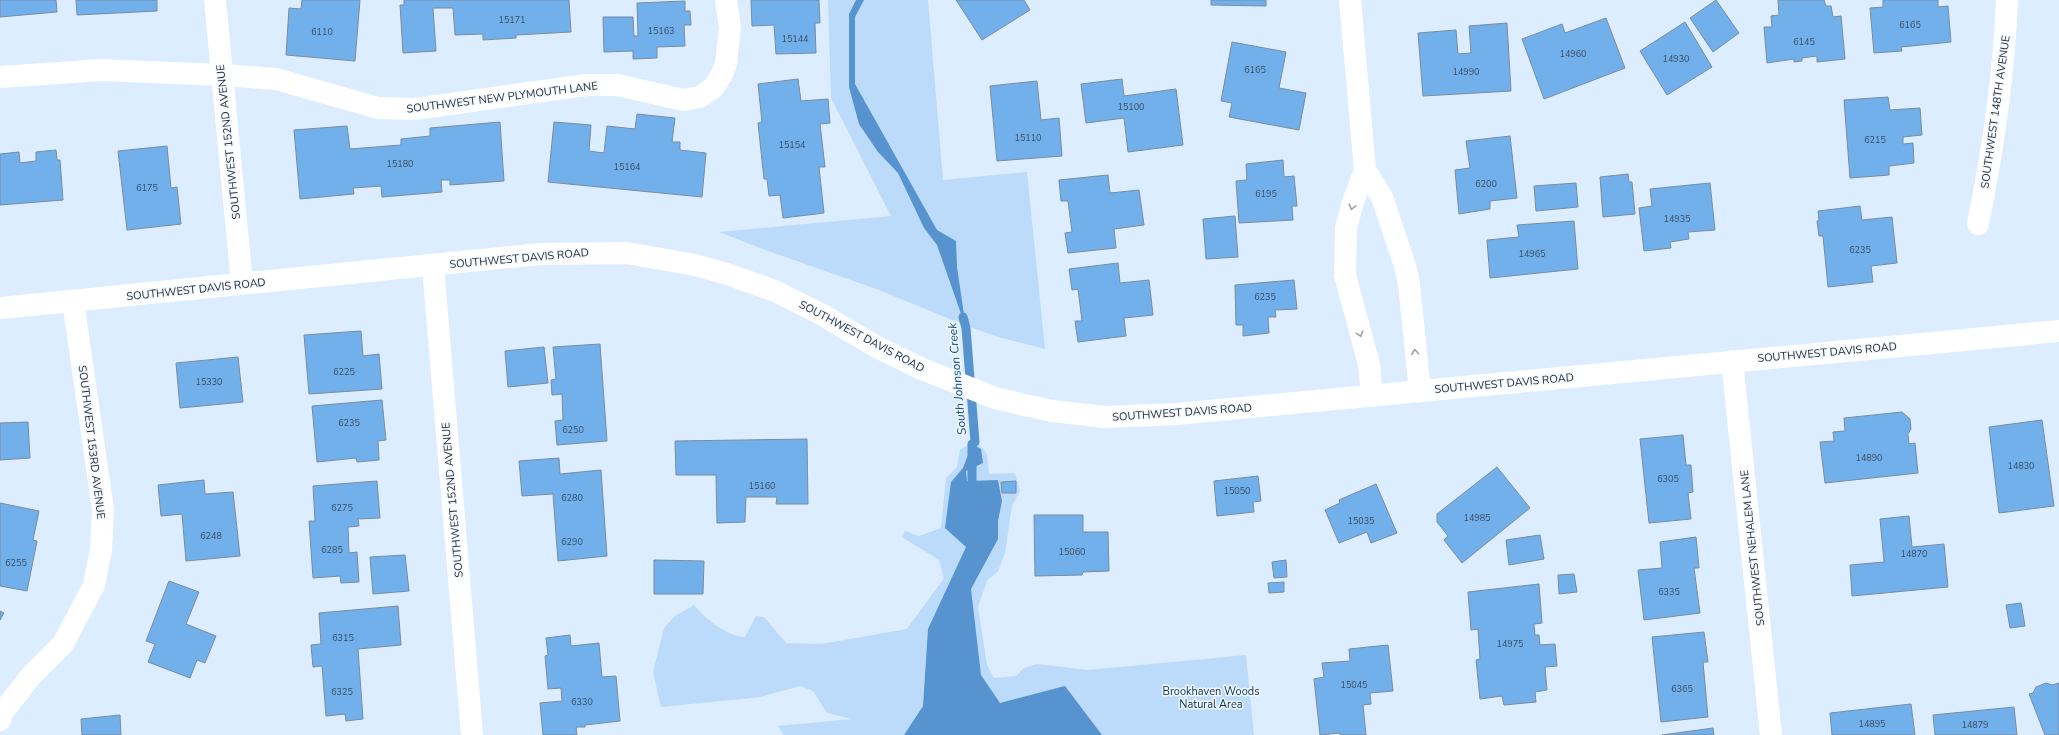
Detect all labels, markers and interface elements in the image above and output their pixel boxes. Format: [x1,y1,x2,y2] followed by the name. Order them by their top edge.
[498,14,526,26] house number: 15171
[1899,19,1921,31] house number: 6165
[647,25,675,37] house number: 15163
[311,26,333,38] house number: 6110
[781,33,809,45] house number: 15144
[1977,35,2014,189] street label: SOUTHWEST 148TH AVENUE
[1793,36,1815,48] house number: 6145
[1559,48,1587,60] house number: 14960
[1662,53,1690,65] house number: 14930
[213,64,244,220] street label: SOUTHWEST 152ND AVENUE
[1244,64,1266,76] house number: 6165
[1452,66,1480,78] house number: 14990
[406,78,598,117] street label: SOUTHWEST NEW PLYMOUTH LANE
[1117,101,1145,113] house number: 15100
[1014,132,1042,144] house number: 15110
[1864,134,1886,146] house number: 6215
[778,139,806,151] house number: 15154
[386,158,414,170] house number: 15180
[613,161,641,173] house number: 15164
[1475,178,1497,190] house number: 6200
[136,182,158,194] house number: 6175
[1255,188,1277,200] house number: 6195
[1348,203,1356,210] one-way arrow
[1663,213,1691,225] house number: 14935
[1849,244,1871,256] house number: 6235
[449,245,589,272] street label: SOUTHWEST DAVIS ROAD
[1518,248,1546,260] house number: 14965
[126,275,266,304] street label: SOUTHWEST DAVIS ROAD
[1254,291,1276,303] house number: 6235
[796,297,927,376] street label: SOUTHWEST DAVIS ROAD
[944,321,970,436] water label: South Johnson Creek
[1355,330,1364,337] one-way arrow
[1757,339,1897,366] street label: SOUTHWEST DAVIS ROAD
[1411,349,1420,355] one-way arrow
[75,364,108,520] street label: SOUTHWEST 153RD AVENUE
[333,366,355,378] house number: 6225
[1434,370,1574,397] street label: SOUTHWEST DAVIS ROAD
[195,376,223,388] house number: 15330
[1112,400,1252,425] street label: SOUTHWEST DAVIS ROAD
[338,417,360,429] house number: 6235
[438,422,467,578] street label: SOUTHWEST 152ND AVENUE
[562,424,584,436] house number: 6250
[1855,452,1883,464] house number: 14890
[2007,460,2035,472] house number: 14830
[1737,469,1768,627] street label: SOUTHWEST NEHALEM LANE
[1657,473,1679,485] house number: 6305
[748,480,776,492] house number: 15160
[1223,485,1251,497] house number: 15050
[561,492,583,504] house number: 6280
[331,502,353,514] house number: 6275
[1463,512,1491,524] house number: 14985
[1347,515,1375,527] house number: 15035
[200,530,222,542] house number: 6248
[561,536,583,548] house number: 6290
[321,544,343,556] house number: 6285
[1058,546,1086,558] house number: 15060
[1900,548,1928,560] house number: 14870
[5,557,27,569] house number: 6255
[1658,586,1680,598] house number: 6335
[332,632,354,644] house number: 6315
[1496,638,1524,650] house number: 14975
[1340,679,1368,691] house number: 15045
[1671,683,1693,695] house number: 6365
[1163,684,1259,712] park label: Brookhaven Woods Natural Area
[331,686,353,698] house number: 6325
[571,696,593,708] house number: 6330
[1858,718,1886,730] house number: 14895
[1961,719,1989,731] house number: 14879

